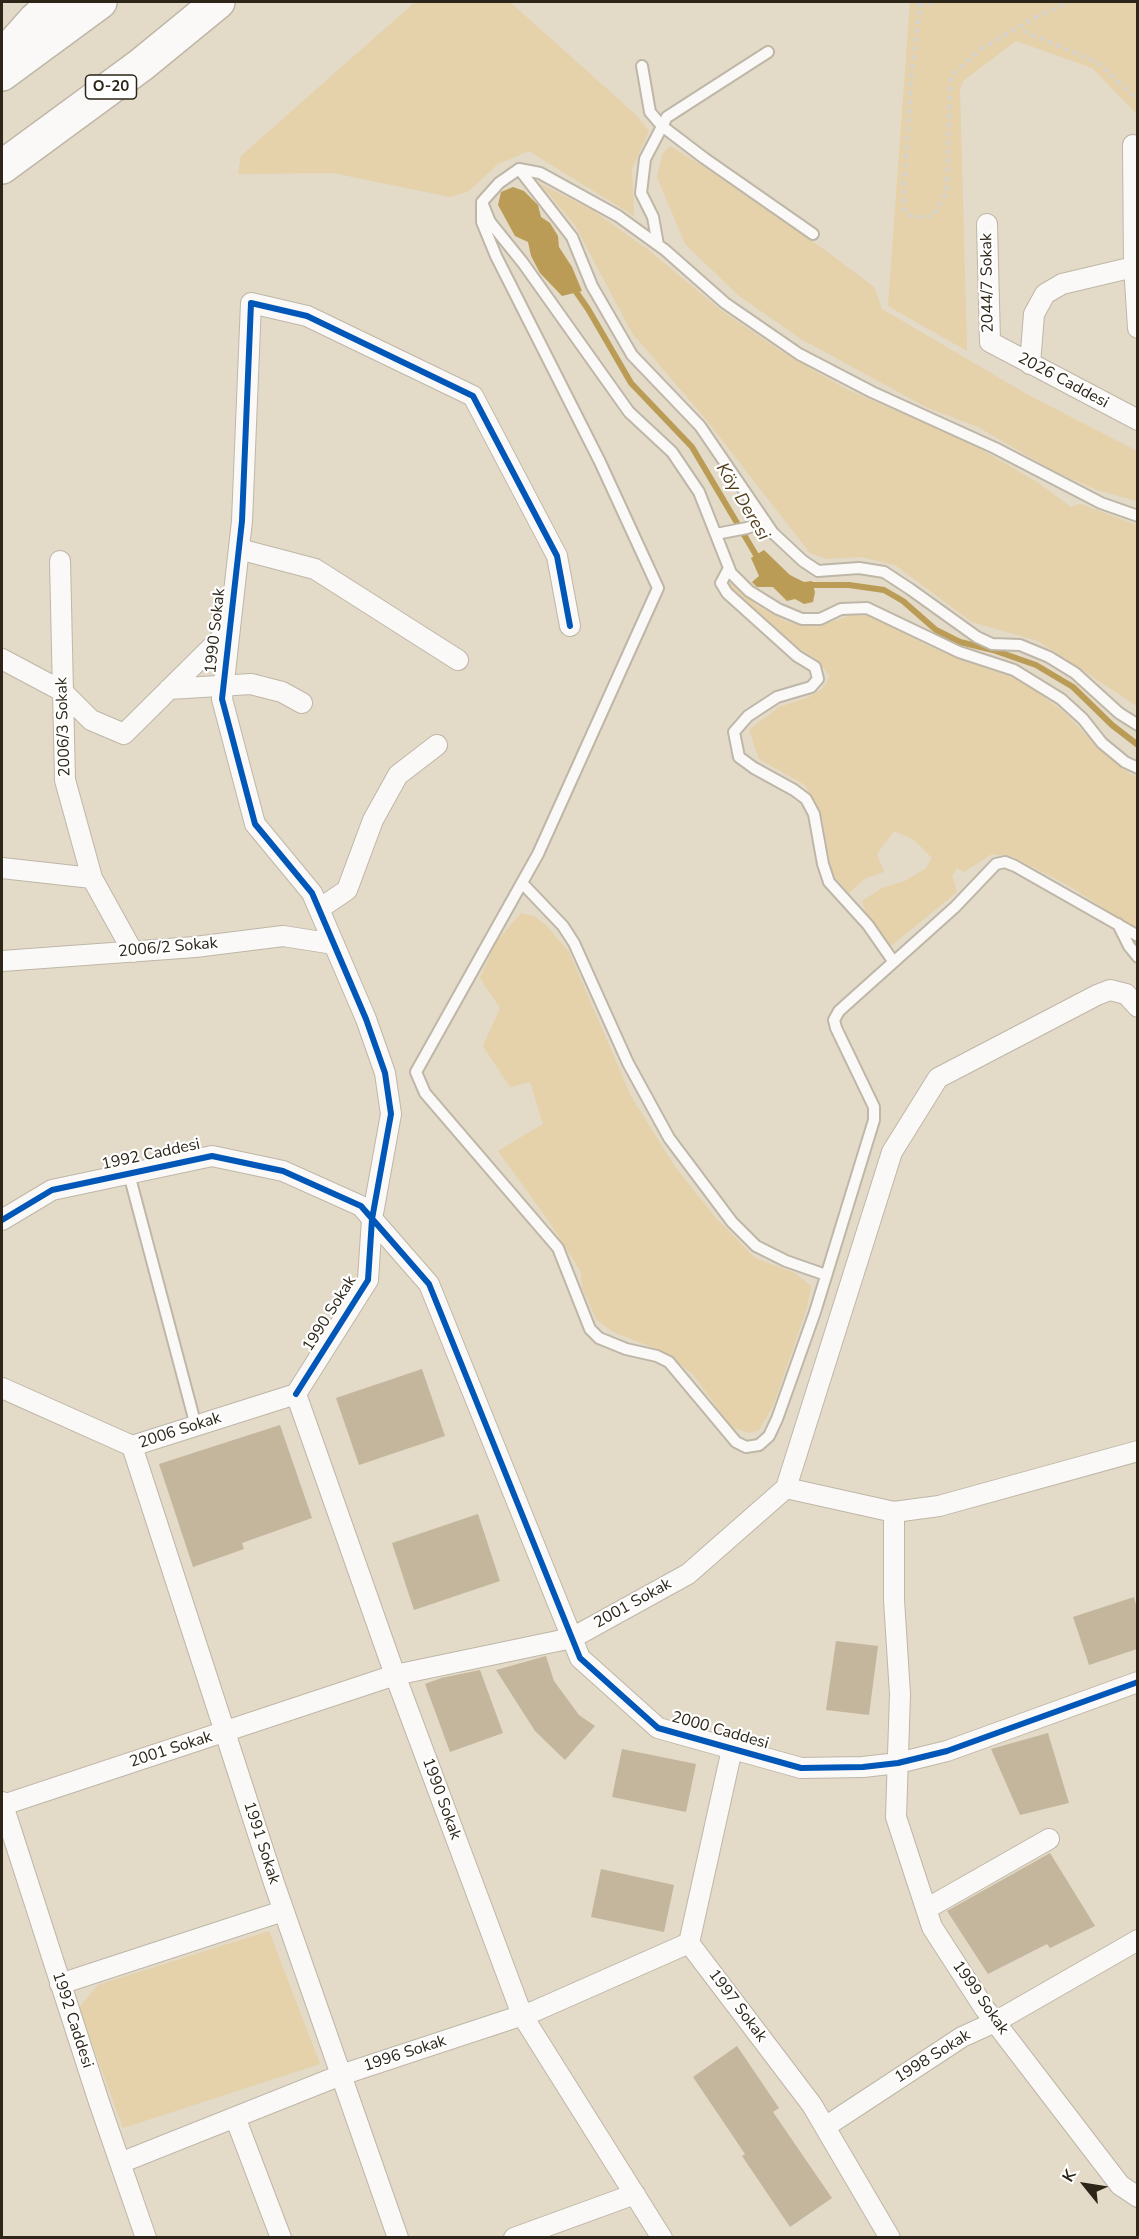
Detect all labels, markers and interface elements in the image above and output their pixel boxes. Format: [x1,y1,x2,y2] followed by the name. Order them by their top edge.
[86,75,136,99] road number: O-20
[978,233,998,333] street label: 2044/7 Sokak
[1014,349,1112,413] street label: 2026 Caddesi
[710,459,774,545] water label: Köy Deresi
[202,587,230,675] street label: 1990 Sokak
[53,677,75,777] street label: 2006/3 Sokak
[117,934,219,962] street label: 2006/2 Sokak
[100,1135,202,1175] street label: 1992 Caddesi
[299,1273,361,1355] street label: 1990 Sokak
[136,1409,224,1453] street label: 2006 Sokak
[591,1575,675,1633] street label: 2001 Sokak
[669,1708,771,1754] street label: 2000 Caddesi
[127,1728,215,1772] street label: 2001 Sokak
[417,1755,465,1843] street label: 1990 Sokak
[239,1799,283,1887] street label: 1991 Sokak
[948,1957,1012,2039] street label: 1999 Sokak
[704,1966,770,2046] street label: 1997 Sokak
[47,1969,97,2071] street label: 1992 Caddesi
[892,2026,974,2088] street label: 1998 Sokak
[361,2032,449,2076] street label: 1996 Sokak
[1055,2155,1115,2215] north arrow
[1057,2166,1082,2186] text: K

